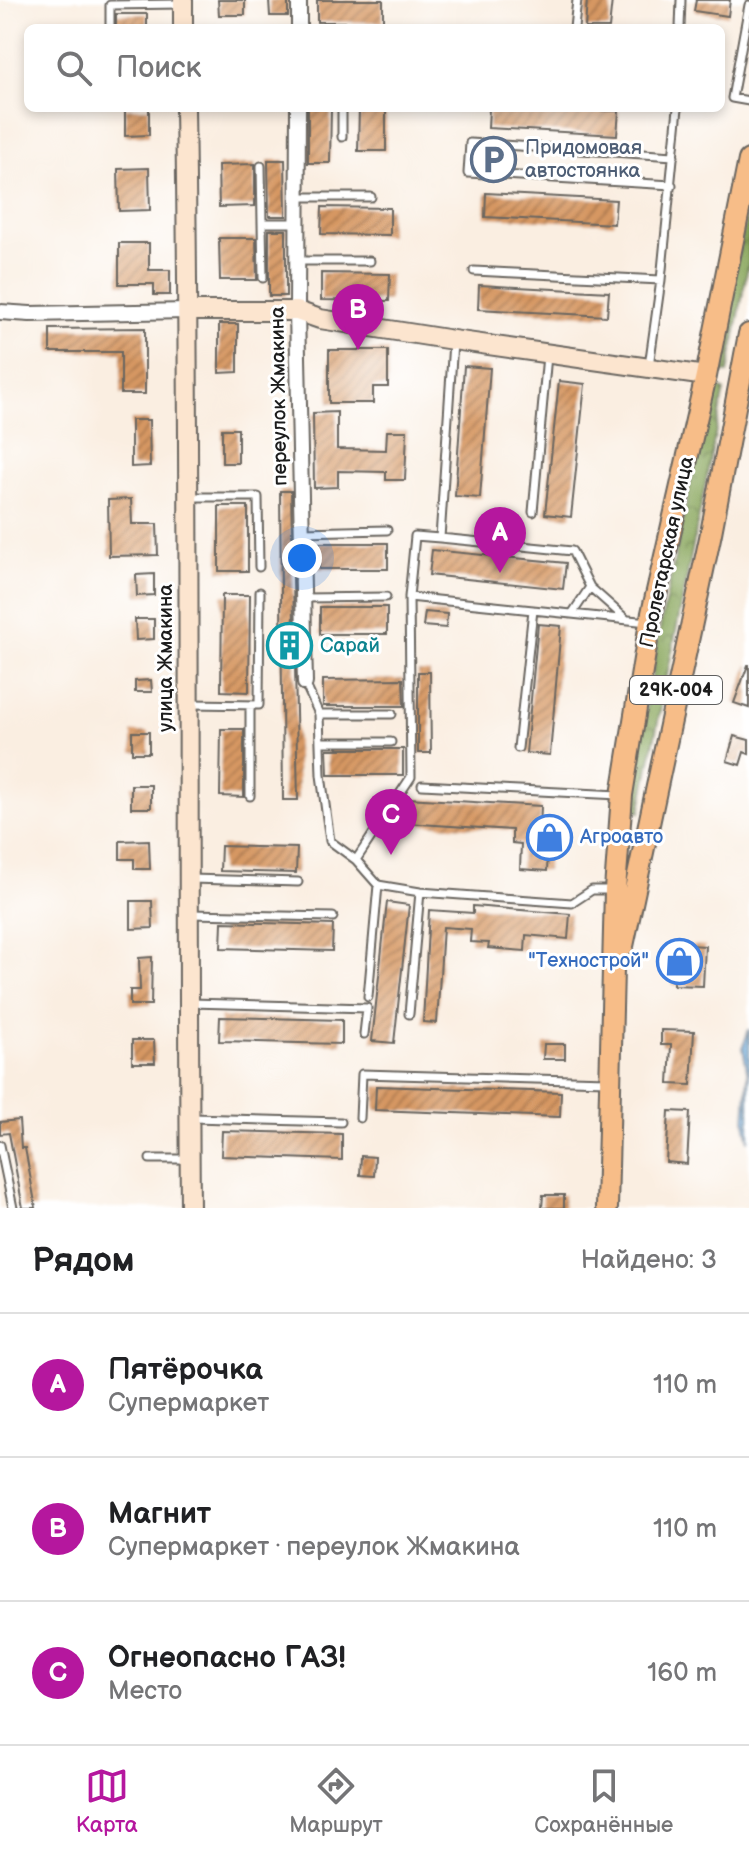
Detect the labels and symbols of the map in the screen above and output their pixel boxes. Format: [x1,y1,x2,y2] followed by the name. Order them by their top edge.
[470,135,518,183] parking icon: Придомовая автостоянка
[525,136,642,183] place label: Придомовая автостоянка
[332,284,384,350] pin: B
[265,306,293,486] street label: переулок Жмакина
[635,454,699,650] street label: Пролетарская улица
[474,507,526,573] pin: A
[282,538,322,578] your location
[154,584,178,732] street label: улица Жмакина
[265,622,313,670] building icon: Сарай
[320,634,380,658] place label: Сарай
[630,676,722,704] road number: 29К-004
[365,789,417,855] pin: C
[525,813,573,861] shop icon: Агроавто
[579,825,663,849] place label: Агроавто
[656,937,704,985] shop icon: "Технострой"
[528,949,649,973] place label: "Технострой"

